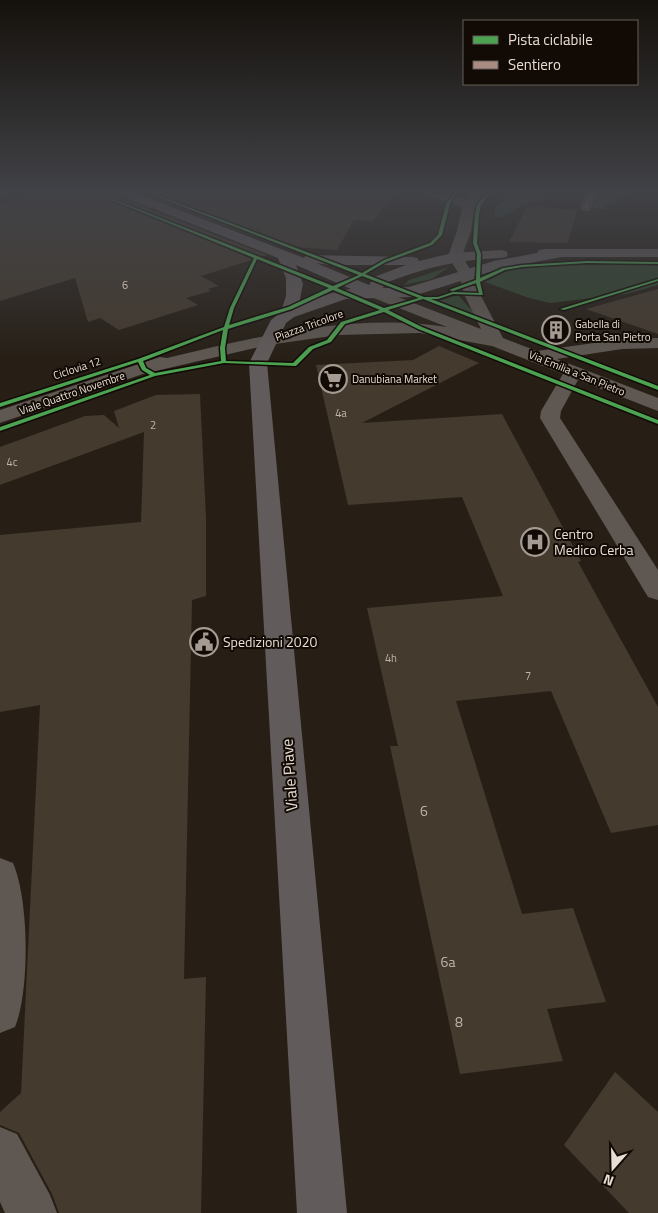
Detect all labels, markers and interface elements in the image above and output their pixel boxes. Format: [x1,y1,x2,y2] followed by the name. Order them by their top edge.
[463,20,638,85] legend
[508,28,593,51] text: Pista ciclabile
[508,53,561,76] text: Sentiero
[122,277,128,293] house number: 6
[273,305,346,345] street label: Piazza Tricolore
[541,315,571,345] building icon: Gabella di Porta San Pietro
[575,316,651,345] place label: Gabella di Porta San Pietro
[526,346,628,400] street label: Via Emilia a San Pietro
[51,353,103,383] street label: Ciclovia 12
[318,364,348,394] supermarket icon: Danubiana Market
[17,367,128,419] street label: Viale Quattro Novembre
[352,371,437,387] place label: Danubiana Market
[335,405,347,421] house number: 4a
[150,417,156,433] house number: 2
[7,454,18,470] house number: 4c
[554,523,634,560] place label: Centro Medico Cerba
[520,527,550,557] hospital icon: Centro Medico Cerba
[189,627,219,657] public building icon: Spedizioni 2020
[223,631,318,652] place label: Spedizioni 2020
[385,650,397,666] house number: 4h
[525,668,531,684] house number: 7
[274,738,304,812] street label: Viale Piave
[420,800,428,821] house number: 6
[441,951,455,972] house number: 6a
[455,1011,463,1032] house number: 8
[588,1143,638,1193] north arrow
[600,1169,617,1192] text: N

